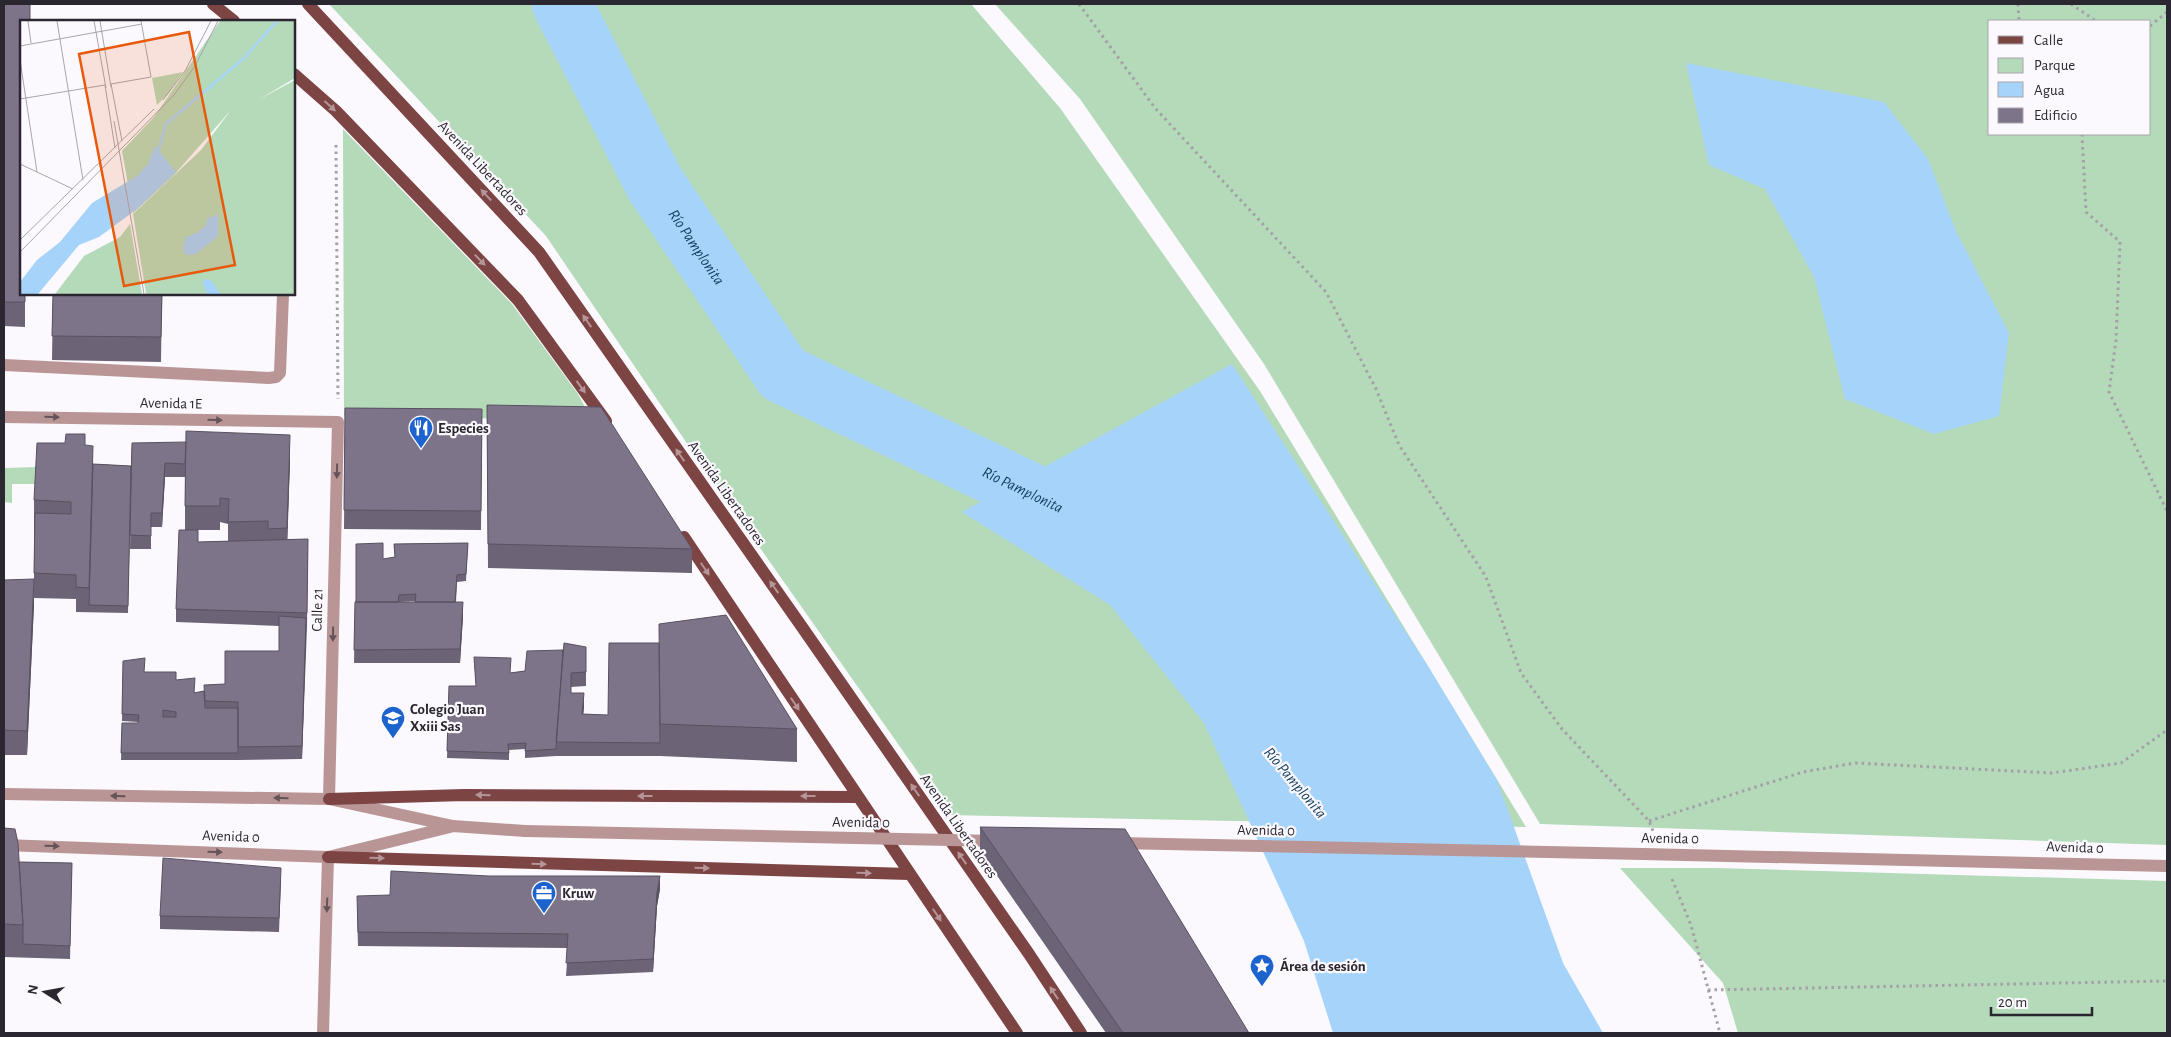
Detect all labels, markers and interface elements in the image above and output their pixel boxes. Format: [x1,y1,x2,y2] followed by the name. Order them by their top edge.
[20,20,295,295] inset map
[1988,20,2151,135] legend
[2034,33,2063,48] text: Calle
[2034,58,2075,73] text: Parque
[2034,83,2065,98] text: Agua
[324,100,336,112] one-way arrow
[2034,108,2077,123] text: Edificio
[435,118,530,219] street label: Avenida Libertadores
[480,189,492,201] one-way arrow
[665,206,727,288] water label: Río Pamplonita
[474,254,486,266] one-way arrow
[582,315,592,328] one-way arrow
[576,380,587,393] one-way arrow
[140,395,202,412] street label: Avenida 1E
[45,414,61,422] one-way arrow
[408,415,434,449] restaurant icon: Especies
[207,416,223,424] one-way arrow
[438,421,489,436] place label: Especies
[685,438,768,548] street label: Avenida Libertadores
[675,448,685,461] one-way arrow
[333,463,341,479] one-way arrow
[980,464,1066,516] water label: Río Pamplonita
[700,562,710,576] one-way arrow
[769,580,779,594] one-way arrow
[310,588,325,632] street label: Calle 21
[329,626,337,642] one-way arrow
[790,697,800,711] one-way arrow
[410,702,485,734] place label: Colegio Juan Xxiii Sas
[380,705,406,739] school or university icon: Colegio Juan Xxiii Sas
[1260,744,1329,822] water label: Río Pamplonita
[917,771,1000,881] street label: Avenida Libertadores
[910,783,920,796] one-way arrow
[475,791,491,799] one-way arrow
[110,792,126,800] one-way arrow
[637,792,653,800] one-way arrow
[800,792,816,800] one-way arrow
[272,794,288,802] one-way arrow
[832,814,890,831] street label: Avenida 0
[1237,822,1295,839] street label: Avenida 0
[202,828,260,845] street label: Avenida 0
[1641,830,1699,847] street label: Avenida 0
[2046,839,2104,856] street label: Avenida 0
[45,843,61,851] one-way arrow
[207,848,223,856] one-way arrow
[957,852,967,865] one-way arrow
[369,855,385,863] one-way arrow
[531,860,547,868] one-way arrow
[694,865,710,873] one-way arrow
[856,869,872,877] one-way arrow
[531,880,557,914] office icon: Kruw
[562,886,595,901] place label: Kruw
[322,898,330,914] one-way arrow
[932,908,942,921] one-way arrow
[1249,953,1275,987] place icon: Área de sesión
[1280,957,1366,974] place label: Área de sesión
[20,967,70,1017] north arrow
[25,984,41,996] text: N
[1991,984,2092,1016] scale bar
[1049,986,1059,999] one-way arrow
[1998,995,2027,1010] text: 20 m

